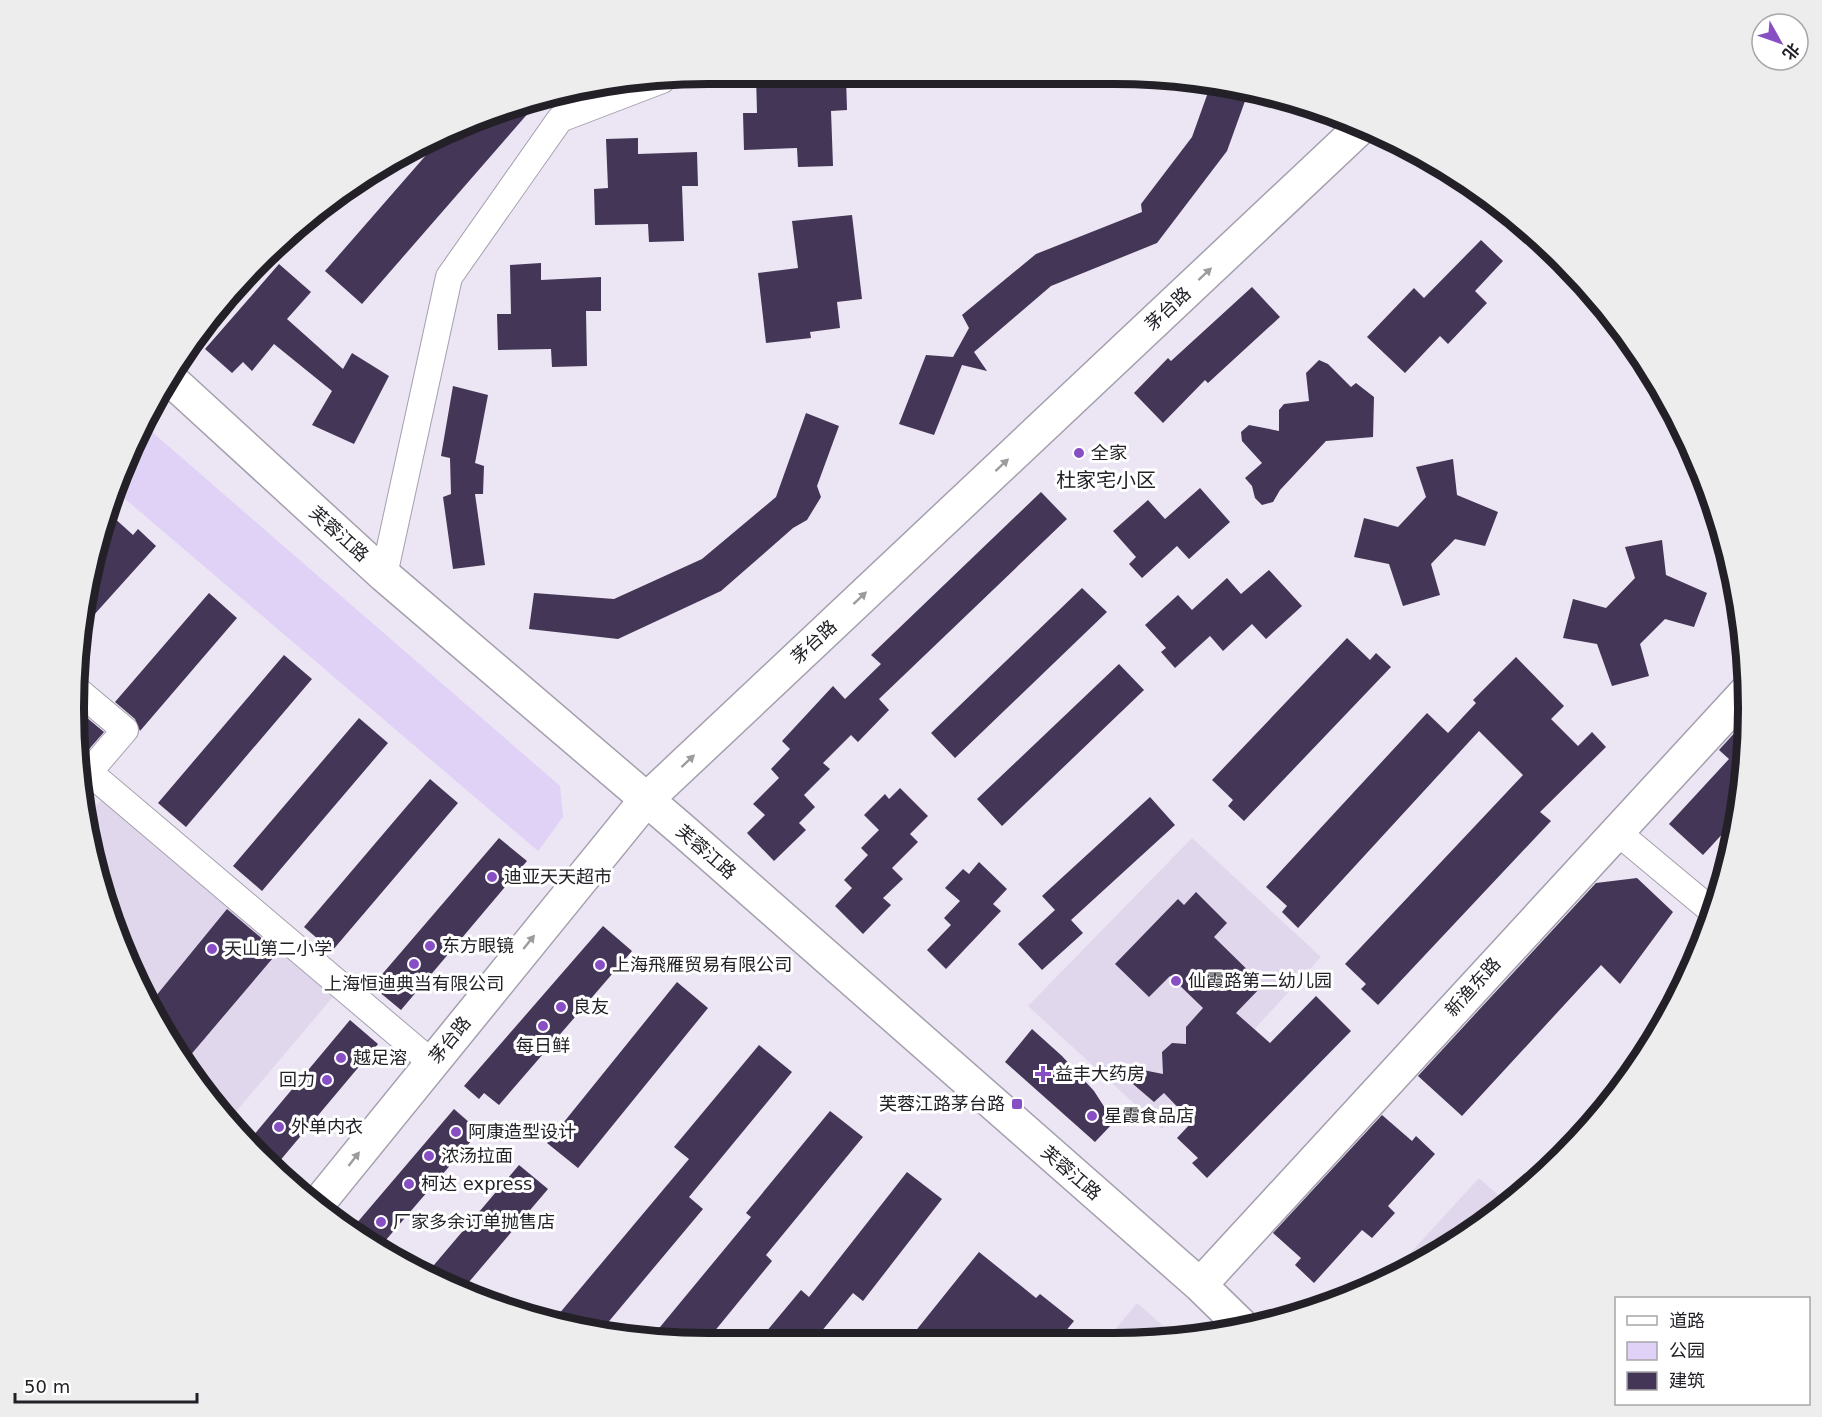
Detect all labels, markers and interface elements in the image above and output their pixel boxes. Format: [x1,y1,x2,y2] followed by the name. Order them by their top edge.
[1750,12,1810,72] north arrow
[1779,39,1804,64] text: 北
[1198,267,1212,281] one-way arrow
[1141,283,1195,335] street label: 茅台路
[1091,442,1127,463] place label: 全家
[1072,446,1086,460] marker: 全家
[995,458,1010,472] one-way arrow
[1056,468,1156,492] district label: 杜家宅小区
[306,502,373,566] street label: 芙蓉江路
[853,592,867,606] one-way arrow
[787,616,841,668] street label: 茅台路
[680,754,695,768] one-way arrow
[672,820,740,883] street label: 芙蓉江路
[504,866,612,887] place label: 迪亚天天超市
[485,870,499,884] marker: 迪亚天天超市
[442,935,514,956] place label: 东方眼镜
[522,935,535,950] one-way arrow
[224,938,332,959] place label: 天山第二小学
[423,939,437,953] marker: 东方眼镜
[205,942,219,956] marker: 天山第二小学
[1441,953,1505,1020] street label: 新渔东路
[612,954,792,975] place label: 上海飛雁贸易有限公司
[407,957,421,971] marker: 上海恒迪典当有限公司
[593,958,607,972] marker: 上海飛雁贸易有限公司
[1188,970,1332,991] place label: 仙霞路第二幼儿园
[324,973,504,994] place label: 上海恒迪典当有限公司
[1169,974,1183,988] marker: 仙霞路第二幼儿园
[573,996,609,1017] place label: 良友
[554,1000,568,1014] marker: 良友
[424,1012,475,1067] street label: 茅台路
[536,1019,550,1033] marker: 每日鲜
[516,1035,570,1056] place label: 每日鲜
[353,1047,407,1068] place label: 越足溶
[334,1051,348,1065] marker: 越足溶
[1055,1063,1145,1084] place label: 益丰大药房
[1036,1067,1050,1081] marker: 益丰大药房
[279,1069,315,1090] place label: 回力
[320,1073,334,1087] marker: 回力
[879,1093,1005,1114] place label: 芙蓉江路茅台路
[1010,1097,1024,1111] marker: 芙蓉江路茅台路
[1104,1105,1194,1126] place label: 星霞食品店
[1085,1109,1099,1123] marker: 星霞食品店
[291,1116,363,1137] place label: 外单内衣
[272,1120,286,1134] marker: 外单内衣
[468,1121,576,1142] place label: 阿康造型设计
[449,1125,463,1139] marker: 阿康造型设计
[1037,1141,1105,1204] street label: 芙蓉江路
[441,1145,513,1166] place label: 浓汤拉面
[422,1149,436,1163] marker: 浓汤拉面
[348,1152,360,1167] one-way arrow
[421,1173,532,1194] place label: 柯达 express
[402,1177,416,1191] marker: 柯达 express
[393,1211,555,1232] place label: 厂家多余订单抛售店
[374,1215,388,1229] marker: 厂家多余订单抛售店
[1615,1297,1810,1405] legend
[1669,1310,1705,1331] text: 道路
[1669,1340,1705,1361] text: 公园
[15,1366,196,1404] scale bar
[1669,1370,1705,1391] text: 建筑
[24,1376,70,1397] text: 50 m

